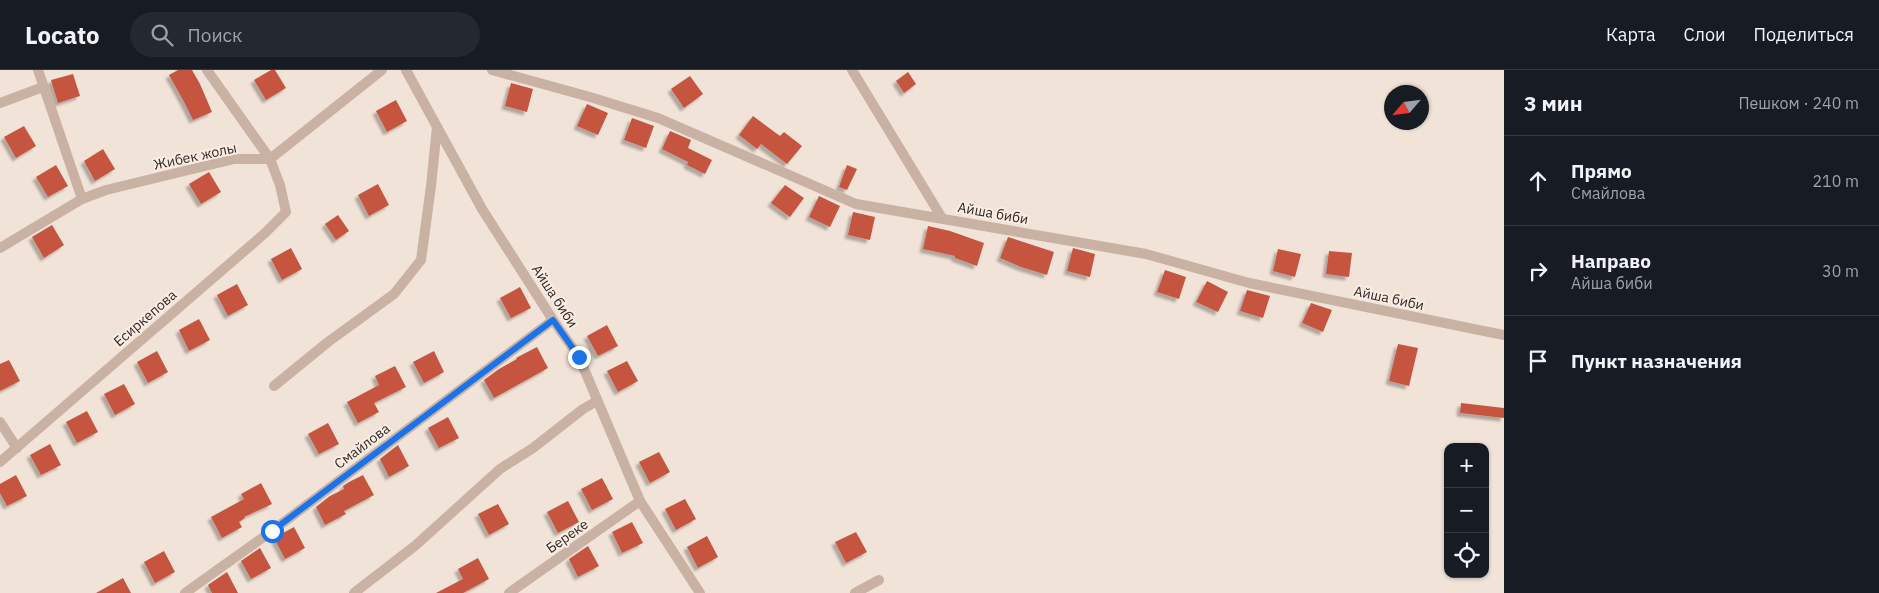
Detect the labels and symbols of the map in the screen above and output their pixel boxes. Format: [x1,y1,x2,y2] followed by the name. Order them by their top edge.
[1384,85,1429,130] north arrow
[152,138,238,174] street label: Жибек жолы
[956,198,1030,228] street label: Айша биби
[528,261,582,331] street label: Айша биби
[1352,282,1426,314] street label: Айша биби
[110,285,181,350] street label: Есиркепова
[568,346,591,369] route end
[331,419,394,473] street label: Смайлова
[542,515,592,557] street label: Береке
[261,520,284,543] route start

